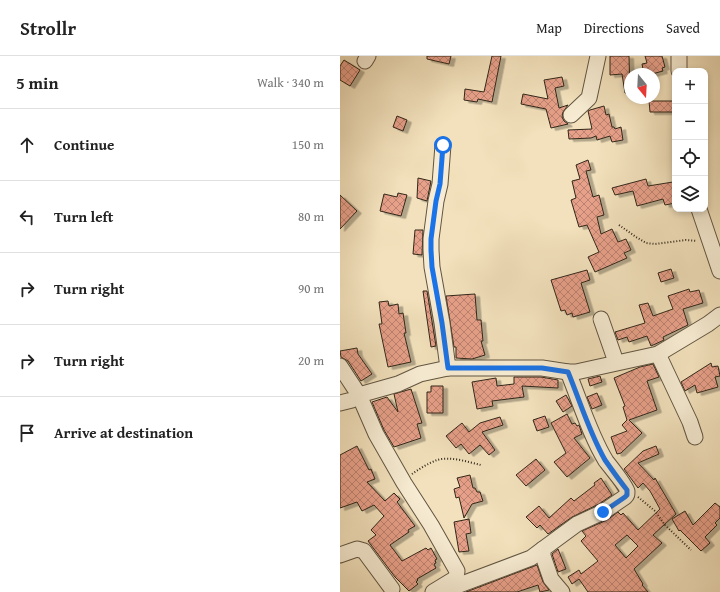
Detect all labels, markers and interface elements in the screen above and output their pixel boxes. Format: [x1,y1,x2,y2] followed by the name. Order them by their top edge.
[20,14,76,42] text: Strollr
[536,18,562,38] text: Map
[584,18,644,38] text: Directions
[666,18,700,38] text: Saved
[624,68,660,104] north arrow
[672,68,708,212] map controls
[672,68,708,104] button: +
[16,70,58,95] text: 5 min
[257,73,324,92] text: Walk · 340 m
[672,104,708,140] button: −
[16,134,38,156] icon: ahead
[54,134,115,155] text: Continue
[292,135,324,154] text: 150 m
[434,136,452,154] route start
[672,140,708,176] button: locate
[672,176,708,212] button: layers
[16,206,38,228] icon: left
[54,206,113,227] text: Turn left
[298,207,324,226] text: 80 m
[16,278,38,300] icon: right
[54,278,125,299] text: Turn right
[298,279,324,298] text: 90 m
[16,350,38,372] icon: right
[54,350,125,371] text: Turn right
[298,351,324,370] text: 20 m
[16,422,38,444] icon: arrive
[54,422,193,443] text: Arrive at destination
[594,503,612,521] route end

